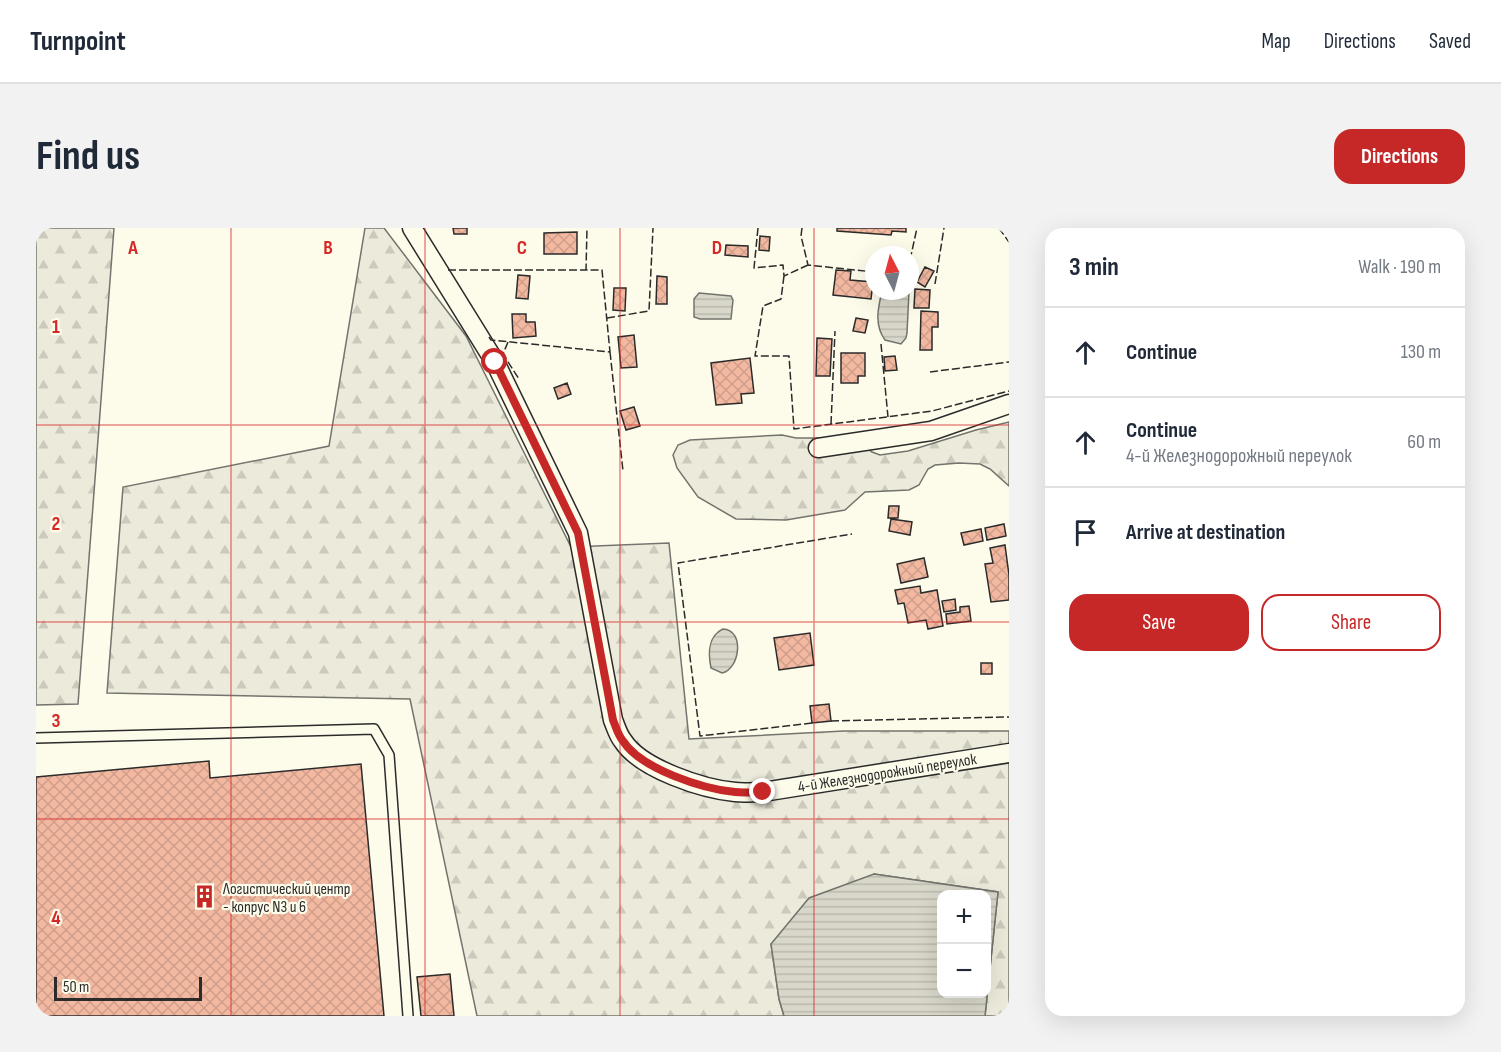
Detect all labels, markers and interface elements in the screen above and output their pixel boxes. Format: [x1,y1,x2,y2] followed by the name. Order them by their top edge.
[30,25,126,58] text: Turnpoint
[1261,29,1291,54] text: Map
[1324,29,1396,54] text: Directions
[1429,29,1471,54] text: Saved
[1334,129,1465,184] button: Directions
[36,131,140,182] text: Find us
[127,236,138,260] text: A
[323,236,333,260] text: B
[517,236,527,260] text: C
[712,236,722,260] text: D
[865,246,919,300] north arrow
[1069,252,1119,283] text: 3 min
[1358,255,1441,279] text: Walk · 190 m
[52,315,60,339] text: 1
[1069,336,1102,369] icon: ahead
[1126,339,1197,366] text: Continue
[1401,340,1441,364] text: 130 m
[481,348,507,374] route start
[1126,417,1197,444] text: Continue
[1069,426,1102,459] icon: ahead
[1407,430,1441,454] text: 60 m
[1126,444,1352,468] text: 4-й Железнодорожный переулок
[52,512,60,536] text: 2
[1069,516,1102,549] icon: arrive
[1126,519,1285,546] text: Arrive at destination
[1069,594,1249,651] button: Save
[1261,594,1441,651] button: Share
[52,709,61,733] text: 3
[797,750,979,797] street label: 4-й Железнодорожный переулок
[749,778,775,804] route end
[222,880,350,917] place label: Логистический центр - копрус N3 и 6
[192,884,218,910] building icon: Логистический центр - копрус N3 и 6
[937,890,991,998] map controls
[937,890,991,944] button: +
[51,906,61,930] text: 4
[937,944,991,998] button: −
[54,974,202,1002] scale bar
[63,978,89,997] text: 50 m

